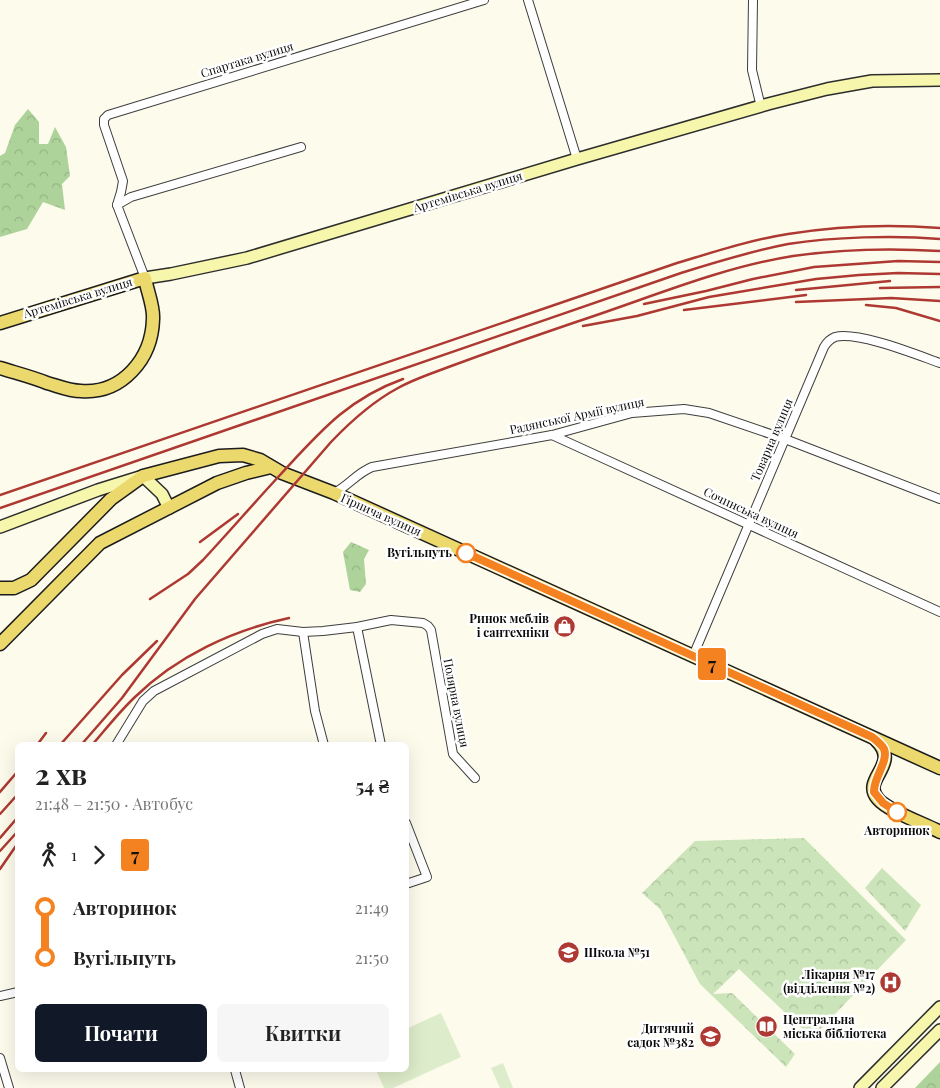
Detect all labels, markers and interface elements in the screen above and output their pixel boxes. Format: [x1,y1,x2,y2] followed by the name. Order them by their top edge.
[198,37,296,81] street label: Спартака вулиця
[410,167,525,216] street label: Артемівська вулиця
[20,273,135,322] street label: Артемівська вулиця
[508,393,646,437] street label: Радянської Армії вулиця
[746,395,796,484] street label: Товарна вулиця
[701,483,802,541] street label: Сочинська вулиця
[339,489,425,539] street label: Гірнича вулиця
[456,543,476,563] marker: Вугільпуть
[387,544,452,560] place label: Вугільпуть
[469,610,549,640] place label: Ринок меблів і сантехніки
[553,614,577,638] shop icon: Ринок меблів і сантехніки
[696,648,728,680] line badge: 7
[708,652,716,676] text: 7
[441,657,474,749] street label: Полярна вулиця
[35,755,87,792] text: 2 хв
[355,772,389,798] text: 54 ₴
[35,793,193,814] text: 21:48 – 21:50 · Автобус
[887,802,907,822] marker: Авторинок
[863,822,930,838] place label: Авторинок
[35,841,63,869] icon: walk
[85,841,113,869] icon: forward
[131,843,139,867] text: 7
[71,844,77,865] text: 1
[73,894,177,920] text: Авторинок
[355,897,389,918] text: 21:49
[556,941,580,965] school or university icon: Школа №51
[73,944,176,970] text: Вугільпуть
[584,944,650,960] place label: Школа №51
[355,947,389,968] text: 21:50
[783,966,876,996] place label: Лікарня №17 (відділення №2)
[879,970,903,994] hospital icon: Лікарня №17 (відділення №2)
[35,1004,207,1062] button: Почати
[217,1004,389,1062] button: Квитки
[783,1011,887,1041] place label: Центральна міська бібліотека
[755,1015,779,1039] library icon: Центральна міська бібліотека
[627,1020,694,1050] place label: Дитячий садок №382
[698,1024,722,1048] school or university icon: Дитячий садок №382

